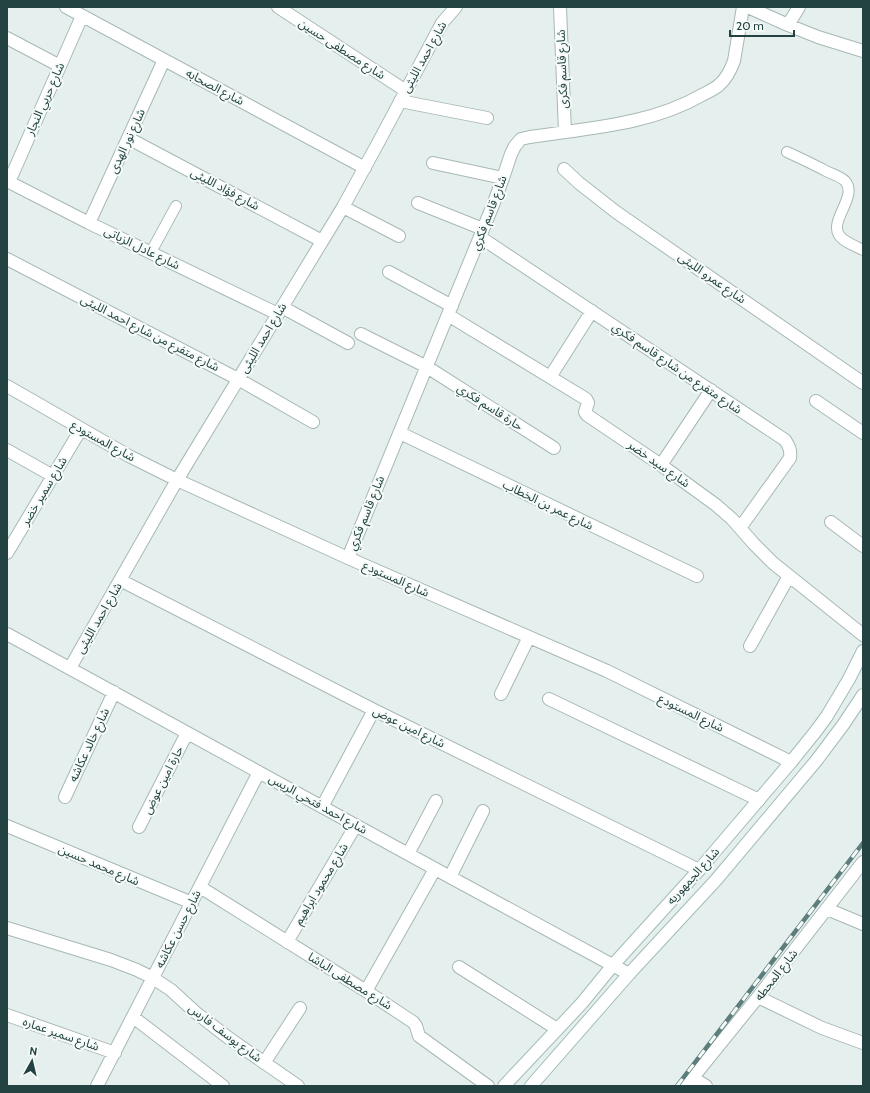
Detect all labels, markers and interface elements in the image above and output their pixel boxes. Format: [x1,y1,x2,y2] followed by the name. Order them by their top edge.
[730,12,794,38] scale bar
[295,15,388,84] street label: شارع مصطفى حسين
[398,18,451,96] street label: شارع احمد الليثى
[736,18,764,33] text: 20 m
[553,29,572,109] street label: شارع قاسم فكرى
[21,60,70,139] street label: شارع حربي النجار
[183,65,247,110] street label: شارع الصحابه
[105,106,150,176] street label: شارع نور الهدى
[187,164,262,215] street label: شارع فؤاد الليثى
[467,173,512,253] street label: شارع قاسم فكري
[101,223,182,274] street label: شارع عادل الزياتى
[674,249,749,308] street label: شارع عمرو الليثى
[78,291,222,376] street label: شارع متفرع من شارع احمد الليثى
[236,300,291,377] street label: شارع احمد الليثى
[608,319,745,419] street label: شارع متفرع من شارع قاسم فكري
[453,380,526,436] street label: حارة قاسم فكري
[68,417,138,466] street label: شارع المستودع
[623,436,693,492] street label: شارع سيد خضر
[17,454,72,530] street label: شارع سمير خضر
[344,473,390,553] street label: شارع قاسم فكري
[500,476,596,535] street label: شارع عمر بن الخطاب
[360,557,432,602] street label: شارع المستودع
[72,580,127,657] street label: شارع احمد الليثى
[655,690,726,737] street label: شارع المستودع
[370,703,448,752] street label: شارع امين عوض
[65,705,114,785] street label: شارع خالد عكاشه
[139,743,186,816] street label: حارة امين عوض
[265,770,370,839] street label: شارع احمد فتحي الريس
[290,840,353,928] street label: شارع محمود ابراهيم
[56,841,142,890] street label: شارع محمد حسين
[663,844,724,909] street label: شارع الجمهوريه
[151,887,205,971] street label: شارع حسن عكاشه
[751,946,802,1005] street label: شارع المحطه
[304,949,395,1014] street label: شارع مصطفى الباشا
[184,1000,265,1067] street label: شارع يوسف فارس
[20,1013,101,1055] street label: شارع سمير عماره
[12,1041,52,1081] north arrow
[29,1044,38,1059] text: N

